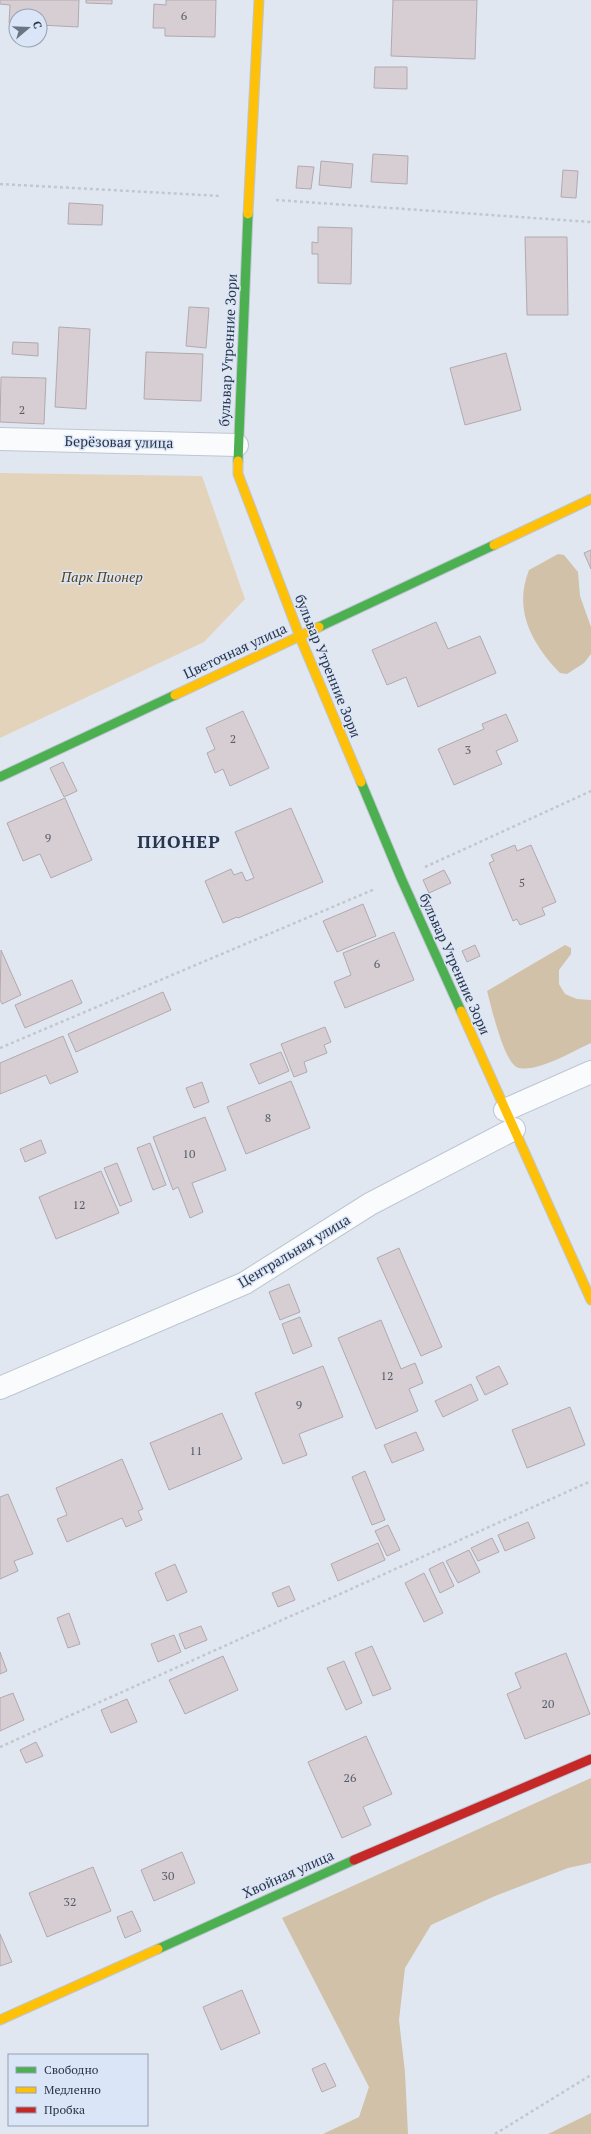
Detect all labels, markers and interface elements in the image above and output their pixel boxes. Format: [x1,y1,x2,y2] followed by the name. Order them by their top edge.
[8,8,48,48] north arrow
[181,8,188,23] house number: 6
[30,19,45,30] text: С
[214,273,241,427] street label: бульвар Утренние Зори
[19,402,25,417] house number: 2
[65,431,173,452] street label: Берёзовая улица
[60,567,143,586] park label: Парк Пионер
[291,591,366,741] street label: бульвар Утренние Зори
[180,618,290,683] street label: Цветочная улица
[230,731,236,746] house number: 2
[465,742,471,757] house number: 3
[137,829,221,853] district label: ПИОНЕР
[45,830,51,845] house number: 9
[519,875,525,890] house number: 5
[416,890,495,1038] street label: бульвар Утренние Зори
[374,956,381,971] house number: 6
[265,1110,271,1125] house number: 8
[183,1146,195,1161] house number: 10
[73,1197,85,1212] house number: 12
[234,1210,353,1292] street label: Центральная улица
[381,1368,393,1383] house number: 12
[296,1397,302,1412] house number: 9
[190,1443,202,1458] house number: 11
[542,1696,554,1711] house number: 20
[344,1770,357,1785] house number: 26
[239,1845,336,1902] street label: Хвойная улица
[162,1868,174,1883] house number: 30
[64,1894,76,1909] house number: 32
[8,2054,148,2126] legend
[44,2062,99,2077] text: Свободно
[44,2082,101,2097] text: Медленно
[44,2102,85,2117] text: Пробка

